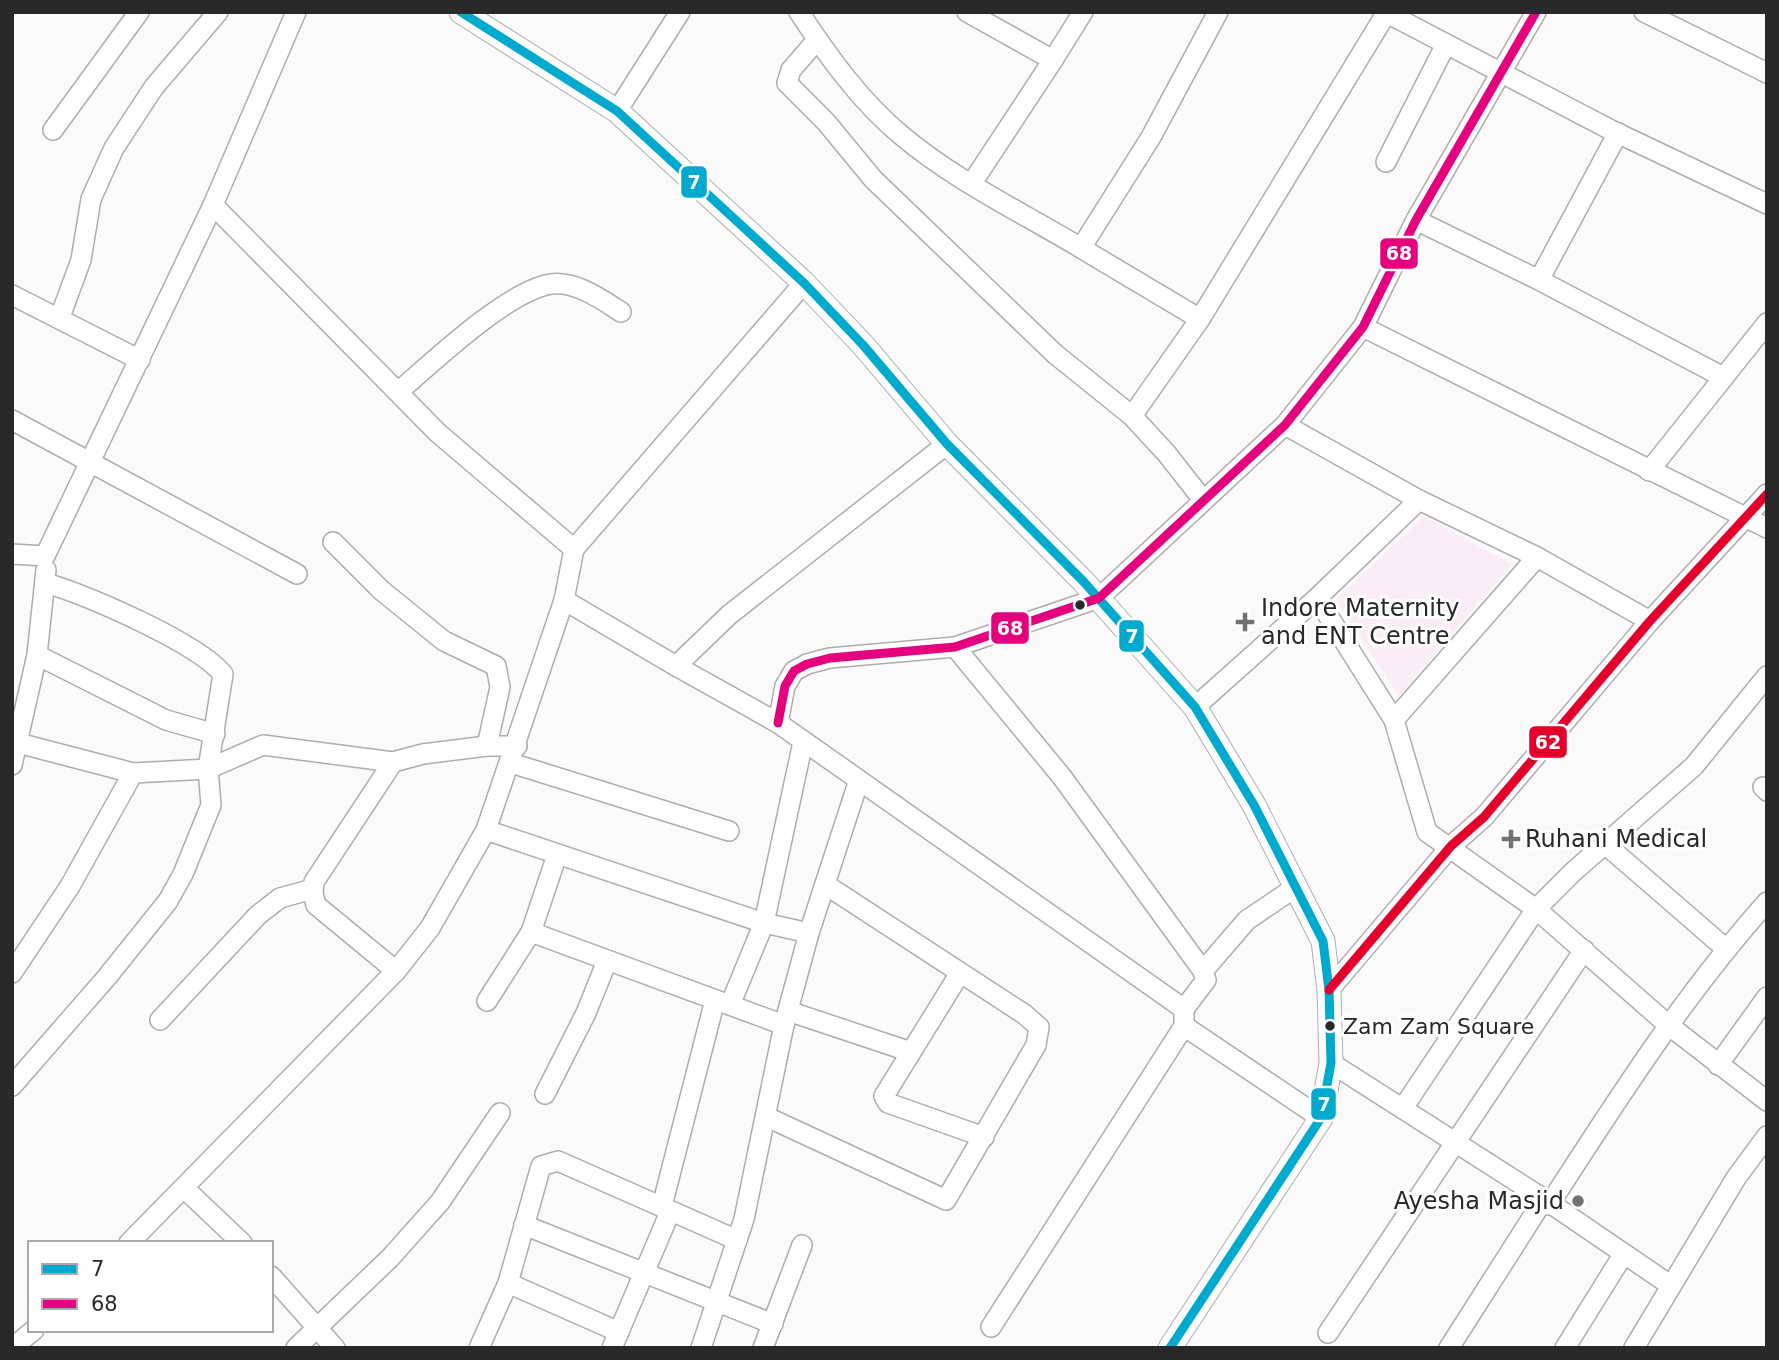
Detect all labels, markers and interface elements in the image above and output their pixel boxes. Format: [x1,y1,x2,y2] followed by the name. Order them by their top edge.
[680,165,708,199] line badge: 7
[687,171,701,193] text: 7
[1379,237,1419,270] line badge: 68
[1386,242,1412,264] text: 68
[1261,594,1459,650] place label: Indore Maternity and ENT Centre
[1073,598,1087,612] unlabelled marker
[990,611,1030,645] line badge: 68
[1235,612,1255,632] marker: Indore Maternity and ENT Centre
[997,617,1023,639] text: 68
[1118,619,1145,653] line badge: 7
[1125,625,1139,647] text: 7
[1528,725,1568,759] line badge: 62
[1535,731,1561,753] text: 62
[1525,825,1707,853] place label: Ruhani Medical
[1503,831,1519,847] marker: Ruhani Medical
[1343,1014,1534,1039] place label: Zam Zam Square
[1323,1019,1337,1033] marker: Zam Zam Square
[1310,1087,1337,1121] line badge: 7
[1317,1093,1331,1115] text: 7
[1394,1187,1564,1215] place label: Ayesha Masjid
[1570,1193,1586,1209] marker: Ayesha Masjid
[28,1241,273,1332] legend
[91,1257,104,1281] text: 7
[91,1292,118,1316] text: 68

